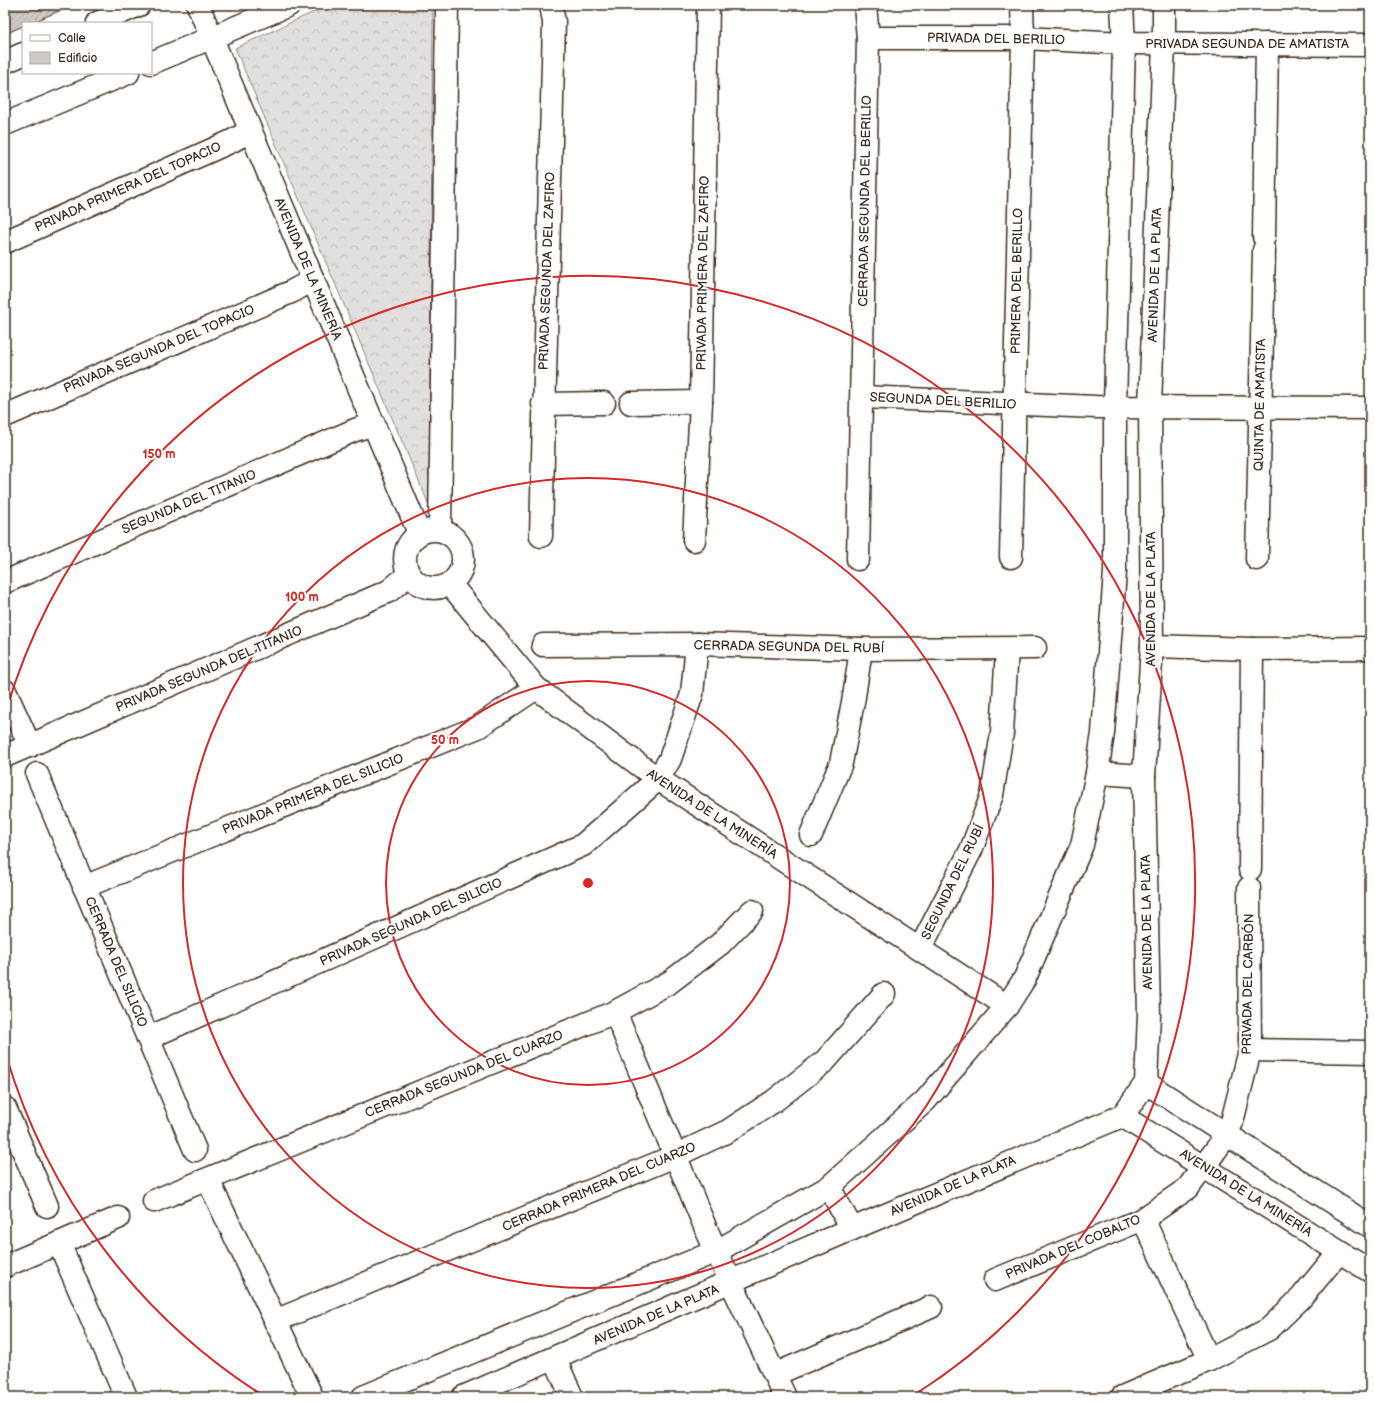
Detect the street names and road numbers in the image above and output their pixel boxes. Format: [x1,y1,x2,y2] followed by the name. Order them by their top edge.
[927,30,1065,48] street label: PRIVADA DEL BERILIO
[1145,36,1349,52] street label: PRIVADA SEGUNDA DE AMATISTA
[855,95,875,307] street label: CERRADA SEGUNDA DEL BERILIO
[32,138,224,235] street label: PRIVADA PRIMERA DEL TOPACIO
[536,172,558,370] street label: PRIVADA SEGUNDA DEL ZAFIRO
[693,175,713,370] street label: PRIVADA PRIMERA DEL ZAFIRO
[271,195,346,343] street label: AVENIDA DE LA MINERÍA
[1145,207,1165,343] street label: AVENIDA DE LA PLATA
[1008,208,1026,354] street label: PRIMERA DEL BERILLO
[61,301,257,397] street label: PRIVADA SEGUNDA DEL TOPACIO
[1251,339,1269,471] street label: QUINTA DE AMATISTA
[869,389,1017,413] street label: SEGUNDA DEL BERILIO
[119,466,259,538] street label: SEGUNDA DEL TITANIO
[1143,531,1159,666] street label: AVENIDA DE LA PLATA
[113,622,305,716] street label: PRIVADA SEGUNDA DEL TITANIO
[693,636,885,657] street label: CERRADA SEGUNDA DEL RUBÍ
[220,750,406,838] street label: PRIVADA PRIMERA DEL SILICIO
[643,765,781,862] street label: AVENIDA DE LA MINERÍA
[917,821,988,942] street label: SEGUNDA DEL RUBÍ
[1138,854,1156,990] street label: AVENIDA DE LA PLATA
[317,874,505,970] street label: PRIVADA SEGUNDA DEL SILICIO
[81,894,151,1030] street label: CERRADA DEL SILICIO
[1238,913,1257,1055] street label: PRIVADA DEL CARBÓN
[363,1027,566,1121] street label: CERRADA SEGUNDA DEL CUARZO
[500,1139,698,1235] street label: CERRADA PRIMERA DEL CUARZO
[1177,1145,1316,1240] street label: AVENIDA DE LA MINERÍA
[888,1152,1018,1220] street label: AVENIDA DE LA PLATA
[1003,1211,1143,1283] street label: PRIVADA DEL COBALTO
[591,1281,721,1349] street label: AVENIDA DE LA PLATA

